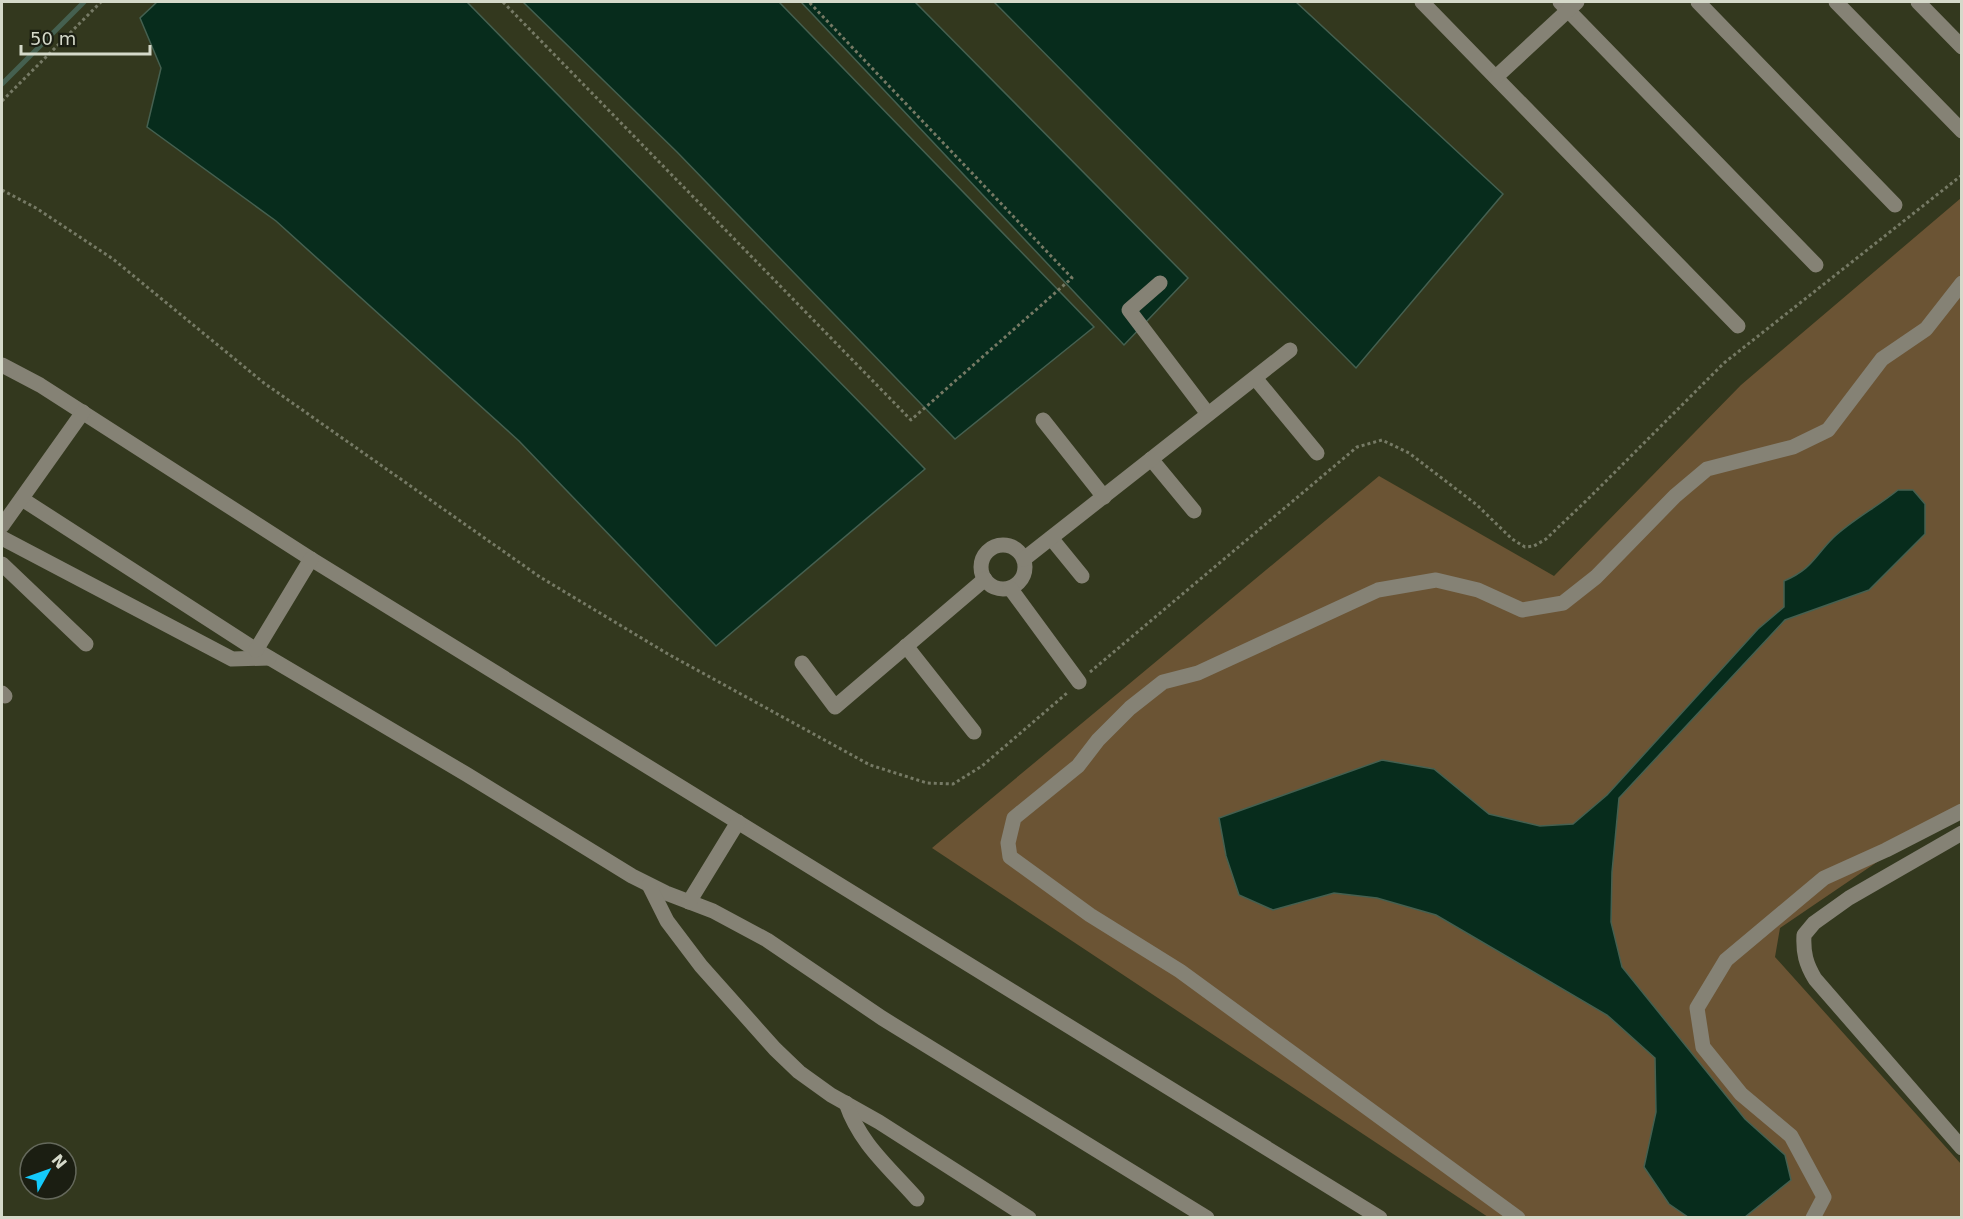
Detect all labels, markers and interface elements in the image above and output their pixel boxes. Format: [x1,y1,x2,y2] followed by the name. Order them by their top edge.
[21,18,150,56] scale bar
[30,28,76,49] text: 50 m
[18,1141,78,1201] north arrow
[48,1150,71,1173] text: N

